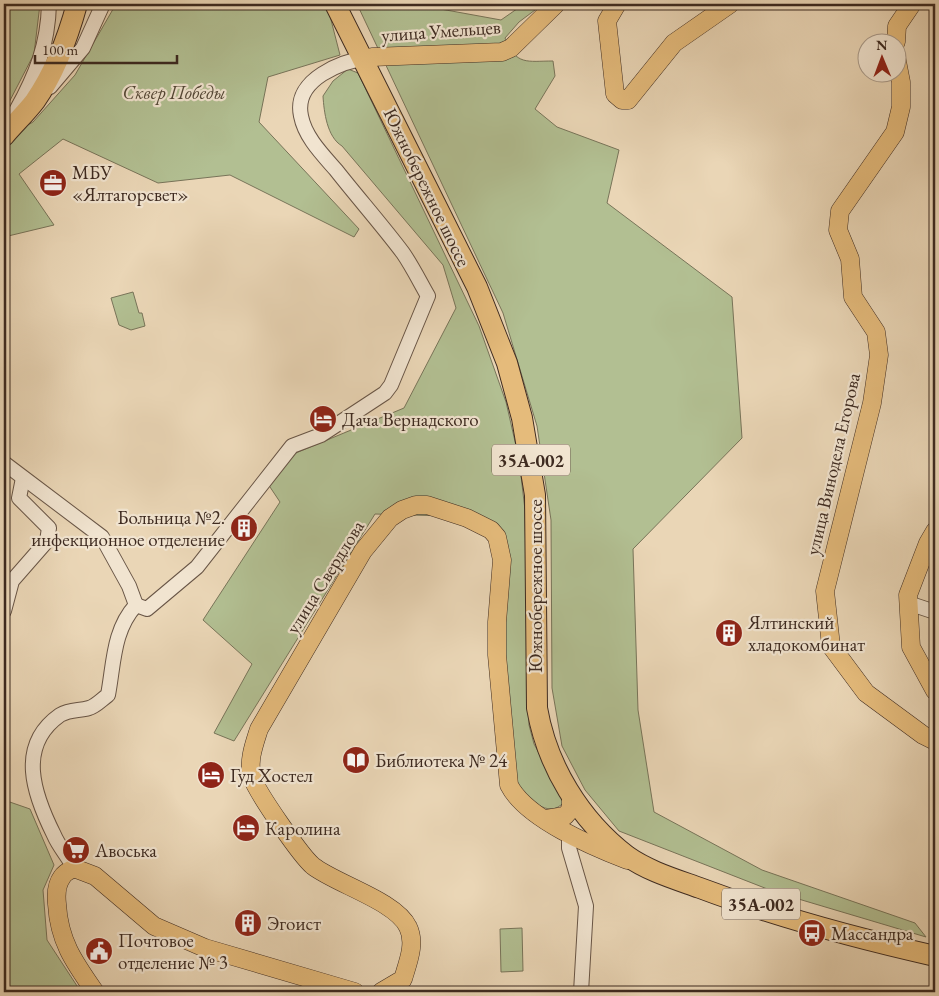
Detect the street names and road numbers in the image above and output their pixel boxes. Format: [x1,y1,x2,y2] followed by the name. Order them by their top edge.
[380,14,502,48] street label: улица Умельцев
[378,103,476,271] street label: Южнобережное шоссе
[800,370,866,558] street label: улица Винодела Егорова
[492,444,570,476] road number: 35А-002
[523,499,548,673] street label: Южнобережное шоссе
[280,515,370,638] street label: улица Свердлова
[722,889,800,920] road number: 35А-002

